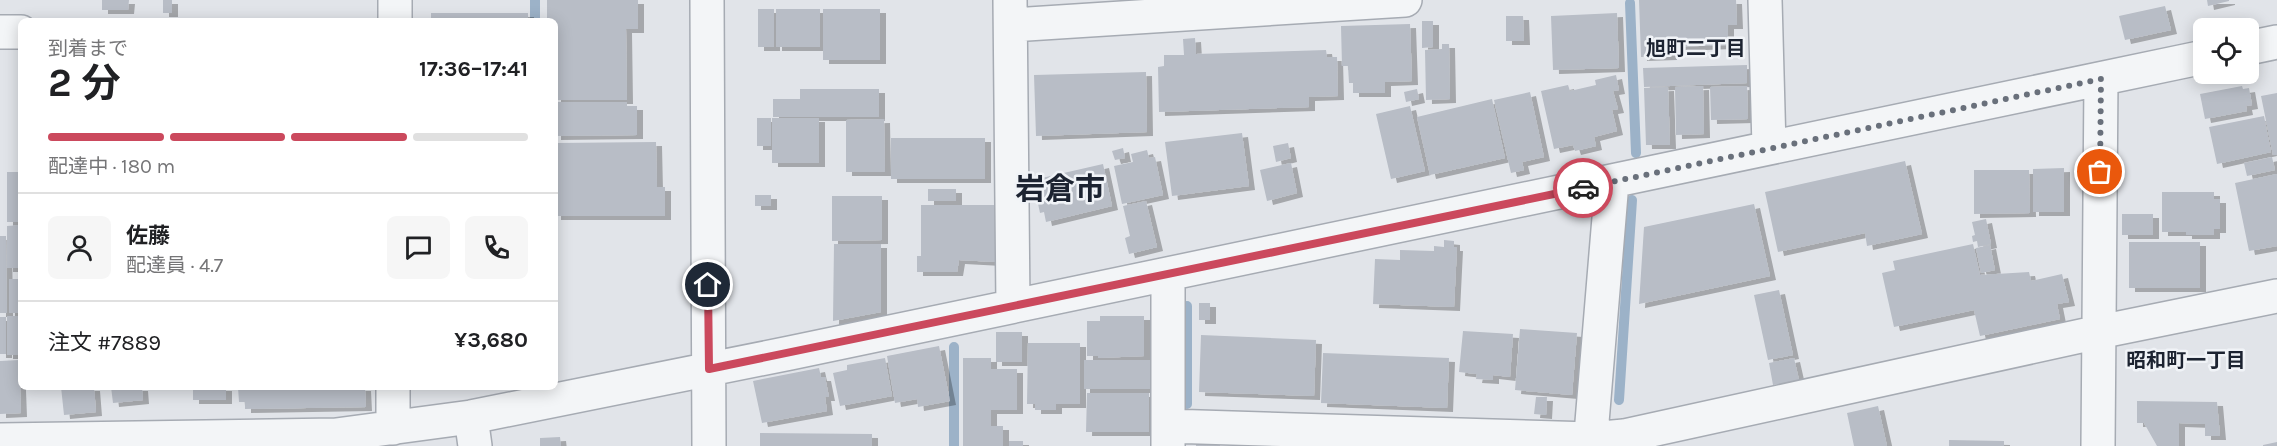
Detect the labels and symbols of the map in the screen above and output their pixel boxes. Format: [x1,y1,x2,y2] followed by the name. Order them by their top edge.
[1646,37,1746,60] district label: 旭町二丁目
[2074,146,2125,197] pin
[1553,158,1613,218] courier
[1015,171,1105,207] district label: 岩倉市
[682,259,733,310] pin
[2126,349,2246,372] district label: 昭和町一丁目

